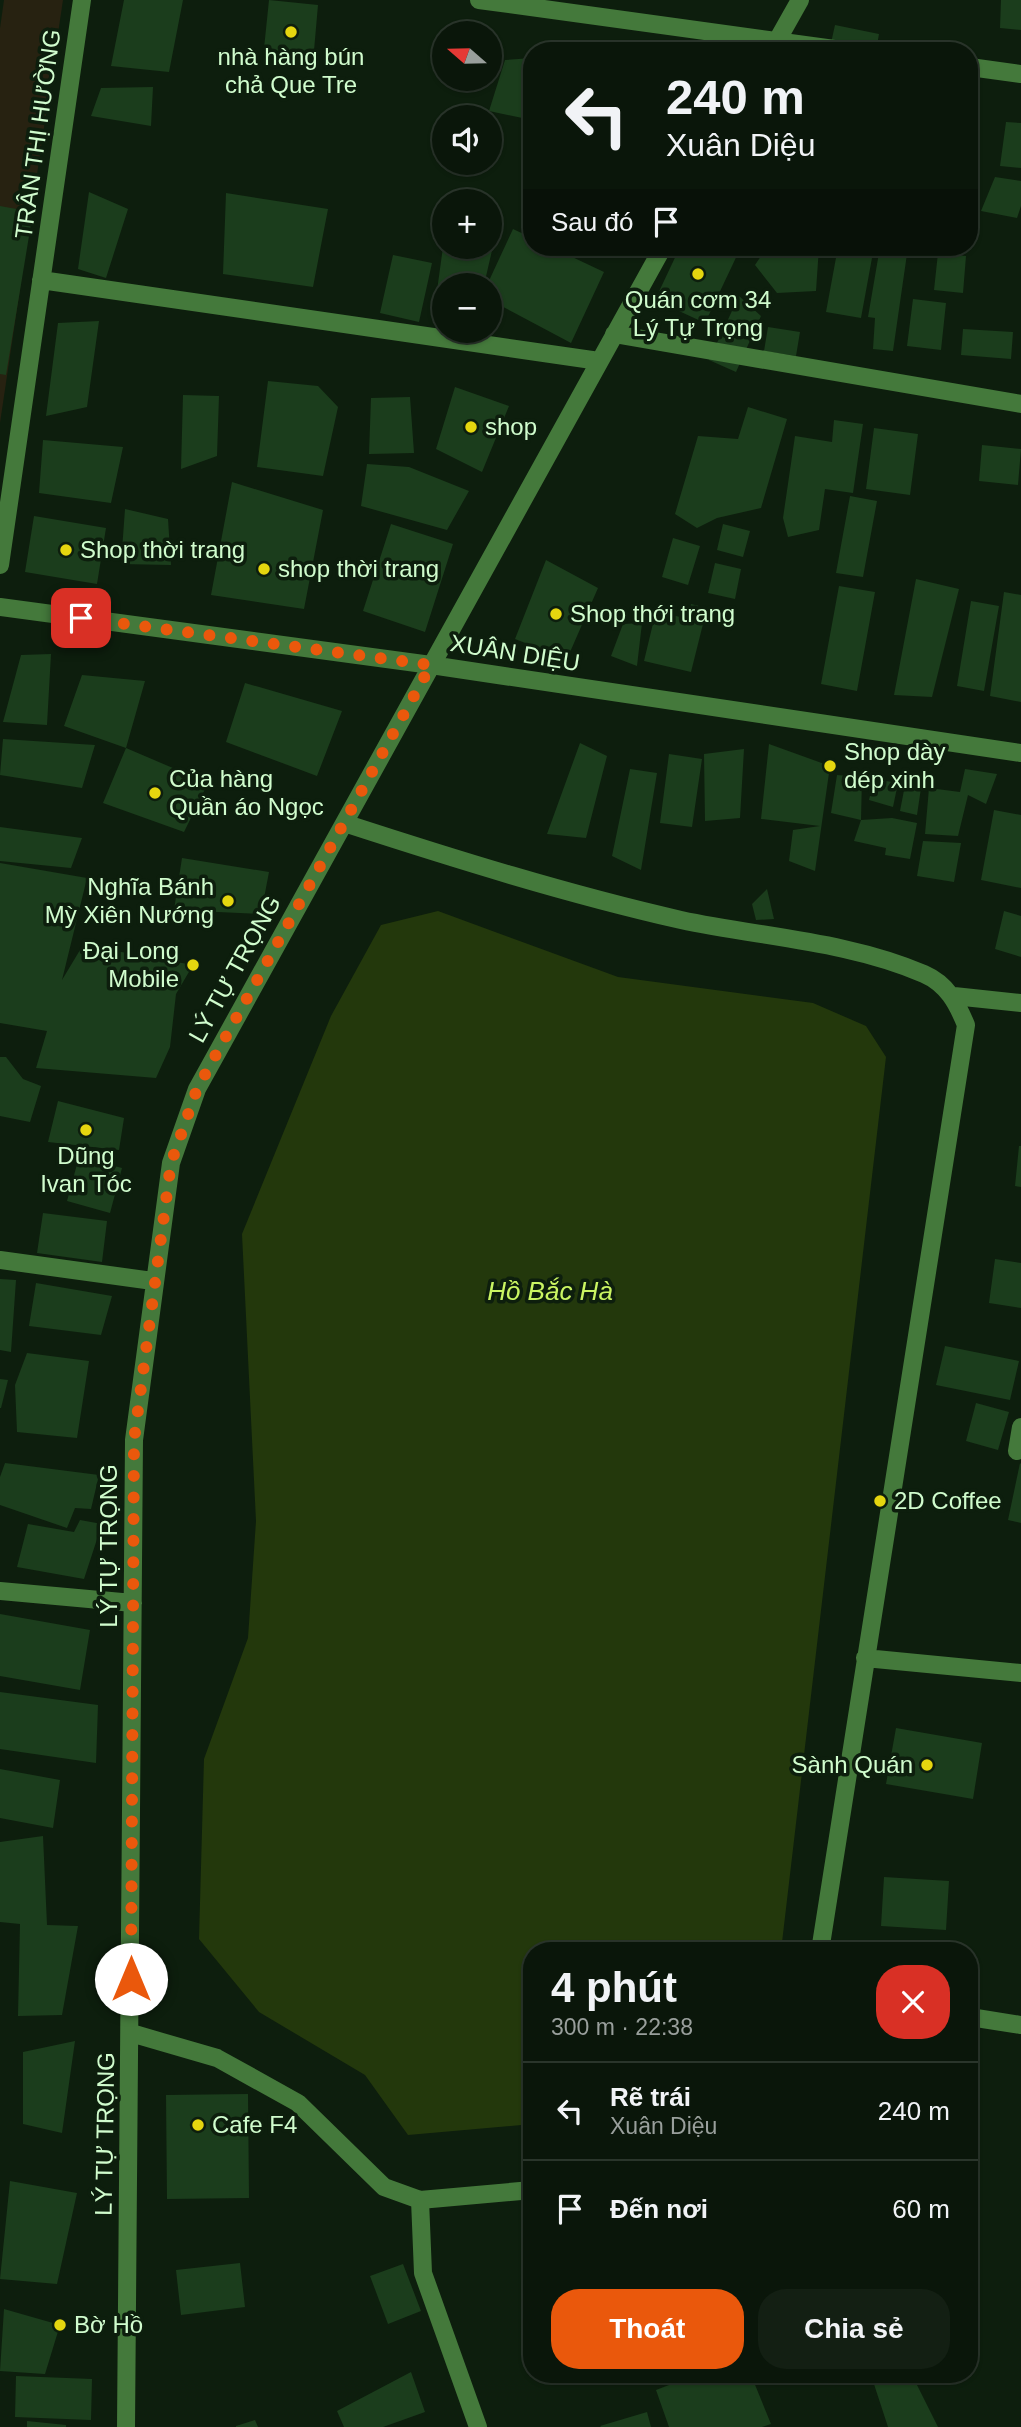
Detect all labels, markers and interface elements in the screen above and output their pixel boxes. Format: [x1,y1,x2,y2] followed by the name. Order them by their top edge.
[432,21,502,91] north arrow
[432,21,502,343] map controls
[283,24,299,40] marker: nhà hàng bún chả Que Tre
[9,27,66,240] street label: TRÂN THỊ HƯỜNG
[218,43,364,98] place label: nhà hàng bún chả Que Tre
[551,70,642,161] icon: left
[666,70,805,124] text: 240 m
[432,105,502,175] button: sound
[666,127,815,163] text: Xuân Diệu
[432,189,502,259] button: +
[647,203,685,241] icon: arrive
[551,207,633,237] text: Sau đó
[690,266,706,282] marker: Quán cơm 34 Lý Tự Trọng
[432,273,502,343] button: −
[625,286,771,341] place label: Quán cơm 34 Lý Tự Trọng
[485,413,537,440] place label: shop
[463,419,479,435] marker: shop
[80,536,245,563] place label: Shop thời trang
[58,542,74,558] marker: Shop thời trang
[278,555,439,582] place label: shop thời trang
[256,561,272,577] marker: shop thời trang
[51,588,111,648] pin
[62,599,100,637] icon: arrive
[570,600,735,627] place label: Shop thới trang
[548,606,564,622] marker: Shop thới trang
[448,629,582,676] street label: XUÂN DIỆU
[844,738,945,793] place label: Shop dày dép xinh
[822,758,838,774] marker: Shop dày dép xinh
[169,765,324,820] place label: Của hàng Quần áo Ngọc
[147,785,163,801] marker: Của hàng Quần áo Ngọc
[45,873,214,928] place label: Nghĩa Bánh Mỳ Xiên Nướng
[183,891,286,1047] street label: LÝ TỰ TRỌNG
[220,893,236,909] marker: Nghĩa Bánh Mỳ Xiên Nướng
[83,937,179,992] place label: Đại Long Mobile
[185,957,201,973] marker: Đại Long Mobile
[78,1122,94,1138] marker: Dũng Ivan Tóc
[40,1142,132,1197] place label: Dũng Ivan Tóc
[487,1276,613,1306] water label: Hồ Bắc Hà
[95,1464,122,1628] street label: LÝ TỰ TRỌNG
[894,1487,1002,1514] place label: 2D Coffee
[872,1493,888,1509] marker: 2D Coffee
[792,1751,913,1778] place label: Sành Quán
[919,1757,935,1773] marker: Sành Quán
[94,1942,168,2016] position arrow
[551,1964,677,2011] text: 4 phút
[876,1965,950,2039] button: close
[551,2014,693,2040] text: 300 m · 22:38
[90,2052,119,2216] street label: LÝ TỰ TRỌNG
[610,2082,691,2112] text: Rẽ trái
[551,2092,589,2130] icon: left
[878,2096,950,2126] text: 240 m
[212,2111,297,2138] place label: Cafe F4
[610,2113,717,2139] text: Xuân Diệu
[190,2117,206,2133] marker: Cafe F4
[551,2190,589,2228] icon: arrive
[610,2194,708,2224] text: Đến nơi
[892,2194,950,2224] text: 60 m
[551,2289,744,2369] button: Thoát
[758,2289,950,2369] button: Chia sẻ
[74,2311,143,2338] place label: Bờ Hồ
[52,2317,68,2333] marker: Bờ Hồ

